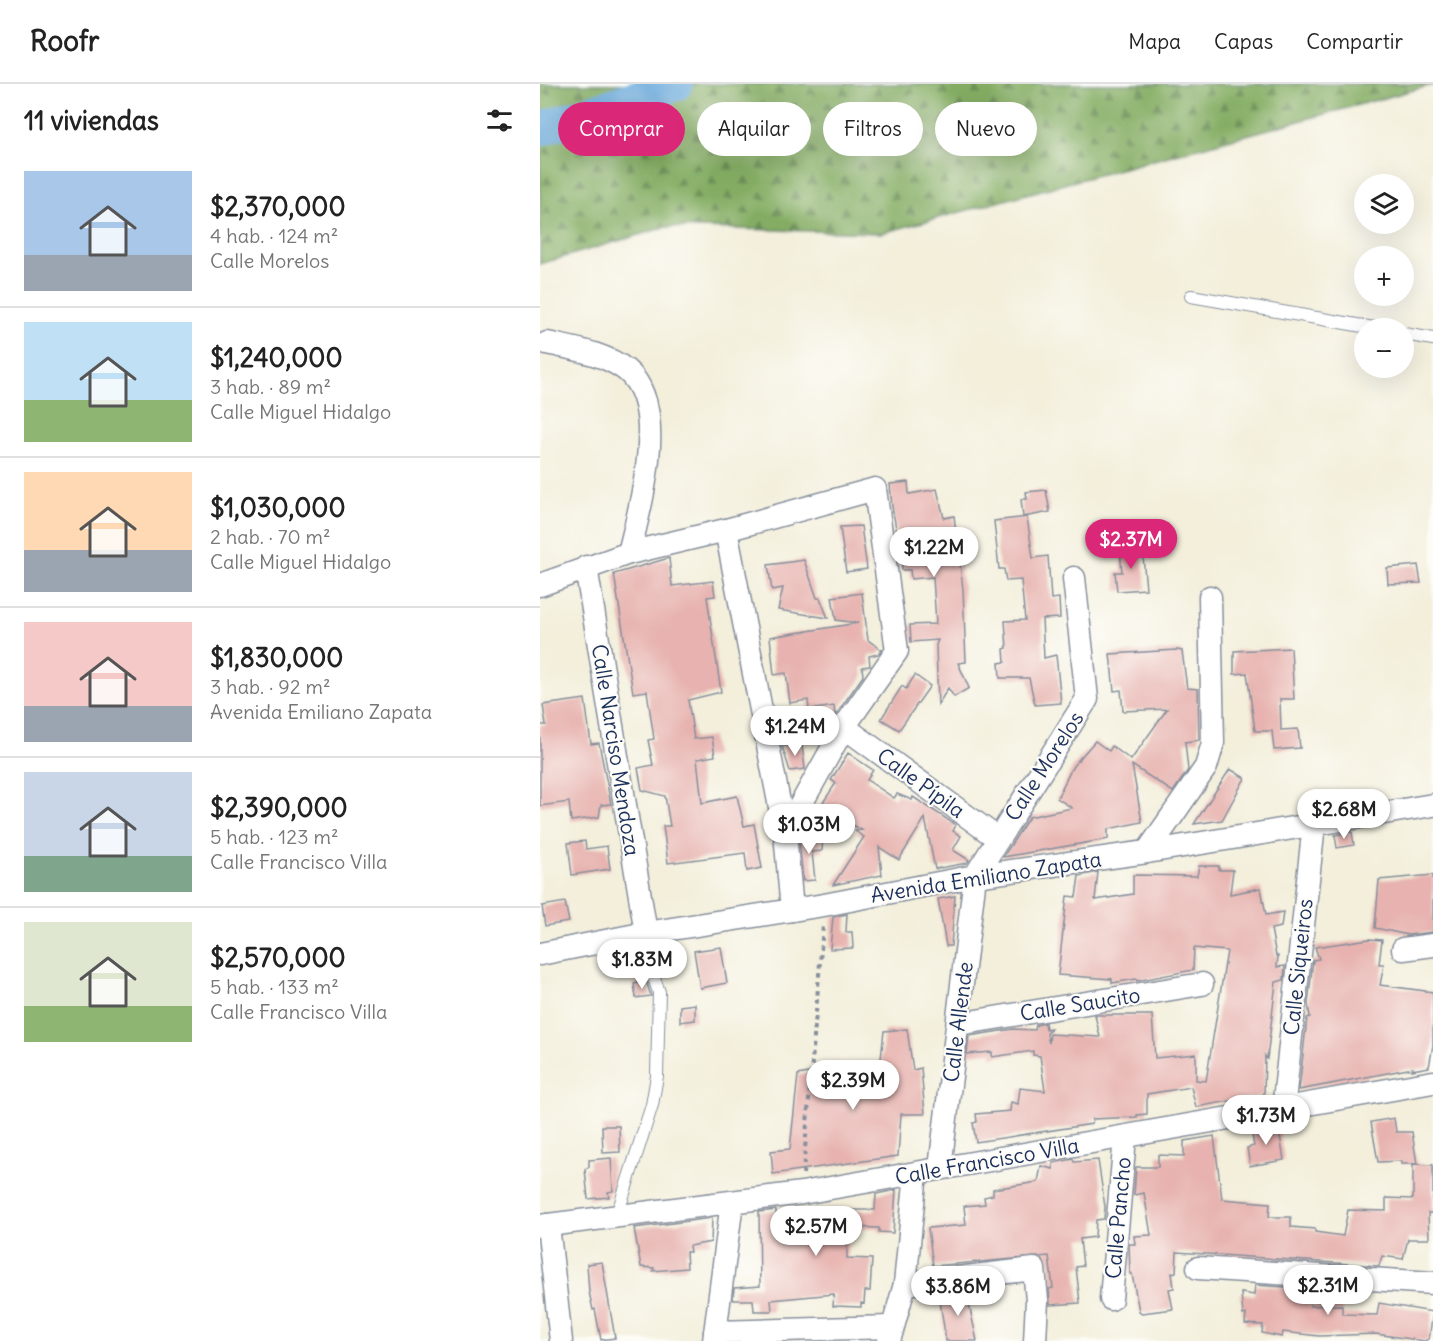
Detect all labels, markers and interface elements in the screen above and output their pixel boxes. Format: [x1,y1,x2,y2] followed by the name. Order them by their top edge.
[30,23,99,59] text: Roofr
[1128,28,1181,55] text: Mapa
[1214,28,1273,55] text: Capas
[1306,28,1403,55] text: Compartir
[558,102,685,156] chip: Comprar
[697,102,811,156] chip: Alquilar
[823,102,923,156] chip: Filtros
[935,102,1037,156] chip: Nuevo
[24,104,159,137] text: 11 viviendas
[483,104,516,137] icon: filters
[1354,174,1414,378] map controls
[1354,174,1414,234] button: layers
[210,190,346,223] text: $2,370,000
[72,195,144,267] icon: home
[210,223,338,248] text: 4 hab. · 124 m²
[1354,246,1414,306] button: +
[210,248,329,273] text: Calle Morelos
[1354,318,1414,378] button: −
[210,341,343,374] text: $1,240,000
[72,346,144,418] icon: home
[210,374,331,399] text: 3 hab. · 89 m²
[210,399,391,424] text: Calle Miguel Hidalgo
[210,491,346,524] text: $1,030,000
[72,496,144,568] icon: home
[1082,519,1180,570] pin: $2.37M
[210,524,331,549] text: 2 hab. · 70 m²
[1099,526,1163,551] text: $2.37M
[885,527,983,578] pin: $1.22M
[904,534,964,559] text: $1.22M
[210,549,391,574] text: Calle Miguel Hidalgo
[210,641,343,674] text: $1,830,000
[586,642,646,858] street label: Calle Narciso Mendoza
[72,646,144,718] icon: home
[210,674,330,699] text: 3 hab. · 92 m²
[210,699,432,724] text: Avenida Emiliano Zapata
[746,706,844,757] pin: $1.24M
[999,706,1089,826] street label: Calle Morelos
[764,713,826,738] text: $1.24M
[872,742,970,824] street label: Calle Pípila
[1295,789,1393,840] pin: $2.68M
[210,791,348,824] text: $2,390,000
[72,796,144,868] icon: home
[1311,796,1377,821] text: $2.68M
[760,804,858,855] pin: $1.03M
[777,811,841,836] text: $1.03M
[210,824,338,849] text: 5 hab. · 123 m²
[869,845,1103,909] street label: Avenida Emiliano Zapata
[210,849,387,874] text: Calle Francisco Villa
[1277,897,1319,1037] street label: Calle Siqueiros
[593,939,691,990] pin: $1.83M
[210,941,346,974] text: $2,570,000
[72,946,144,1018] icon: home
[611,946,673,971] text: $1.83M
[937,960,979,1084] street label: Calle Allende
[210,974,339,999] text: 5 hab. · 133 m²
[1018,981,1142,1027] street label: Calle Saucito
[210,999,387,1024] text: Calle Francisco Villa
[804,1060,902,1111] pin: $2.39M
[820,1067,886,1092] text: $2.39M
[1217,1095,1315,1146] pin: $1.73M
[1236,1102,1296,1127] text: $1.73M
[893,1132,1081,1190] street label: Calle Francisco Villa
[1099,1156,1137,1280] street label: Calle Pancho
[767,1206,865,1257] pin: $2.57M
[784,1213,848,1238] text: $2.57M
[1279,1265,1377,1316] pin: $2.31M
[909,1266,1007,1317] pin: $3.86M
[1297,1272,1359,1297] text: $2.31M
[925,1273,991,1298] text: $3.86M

